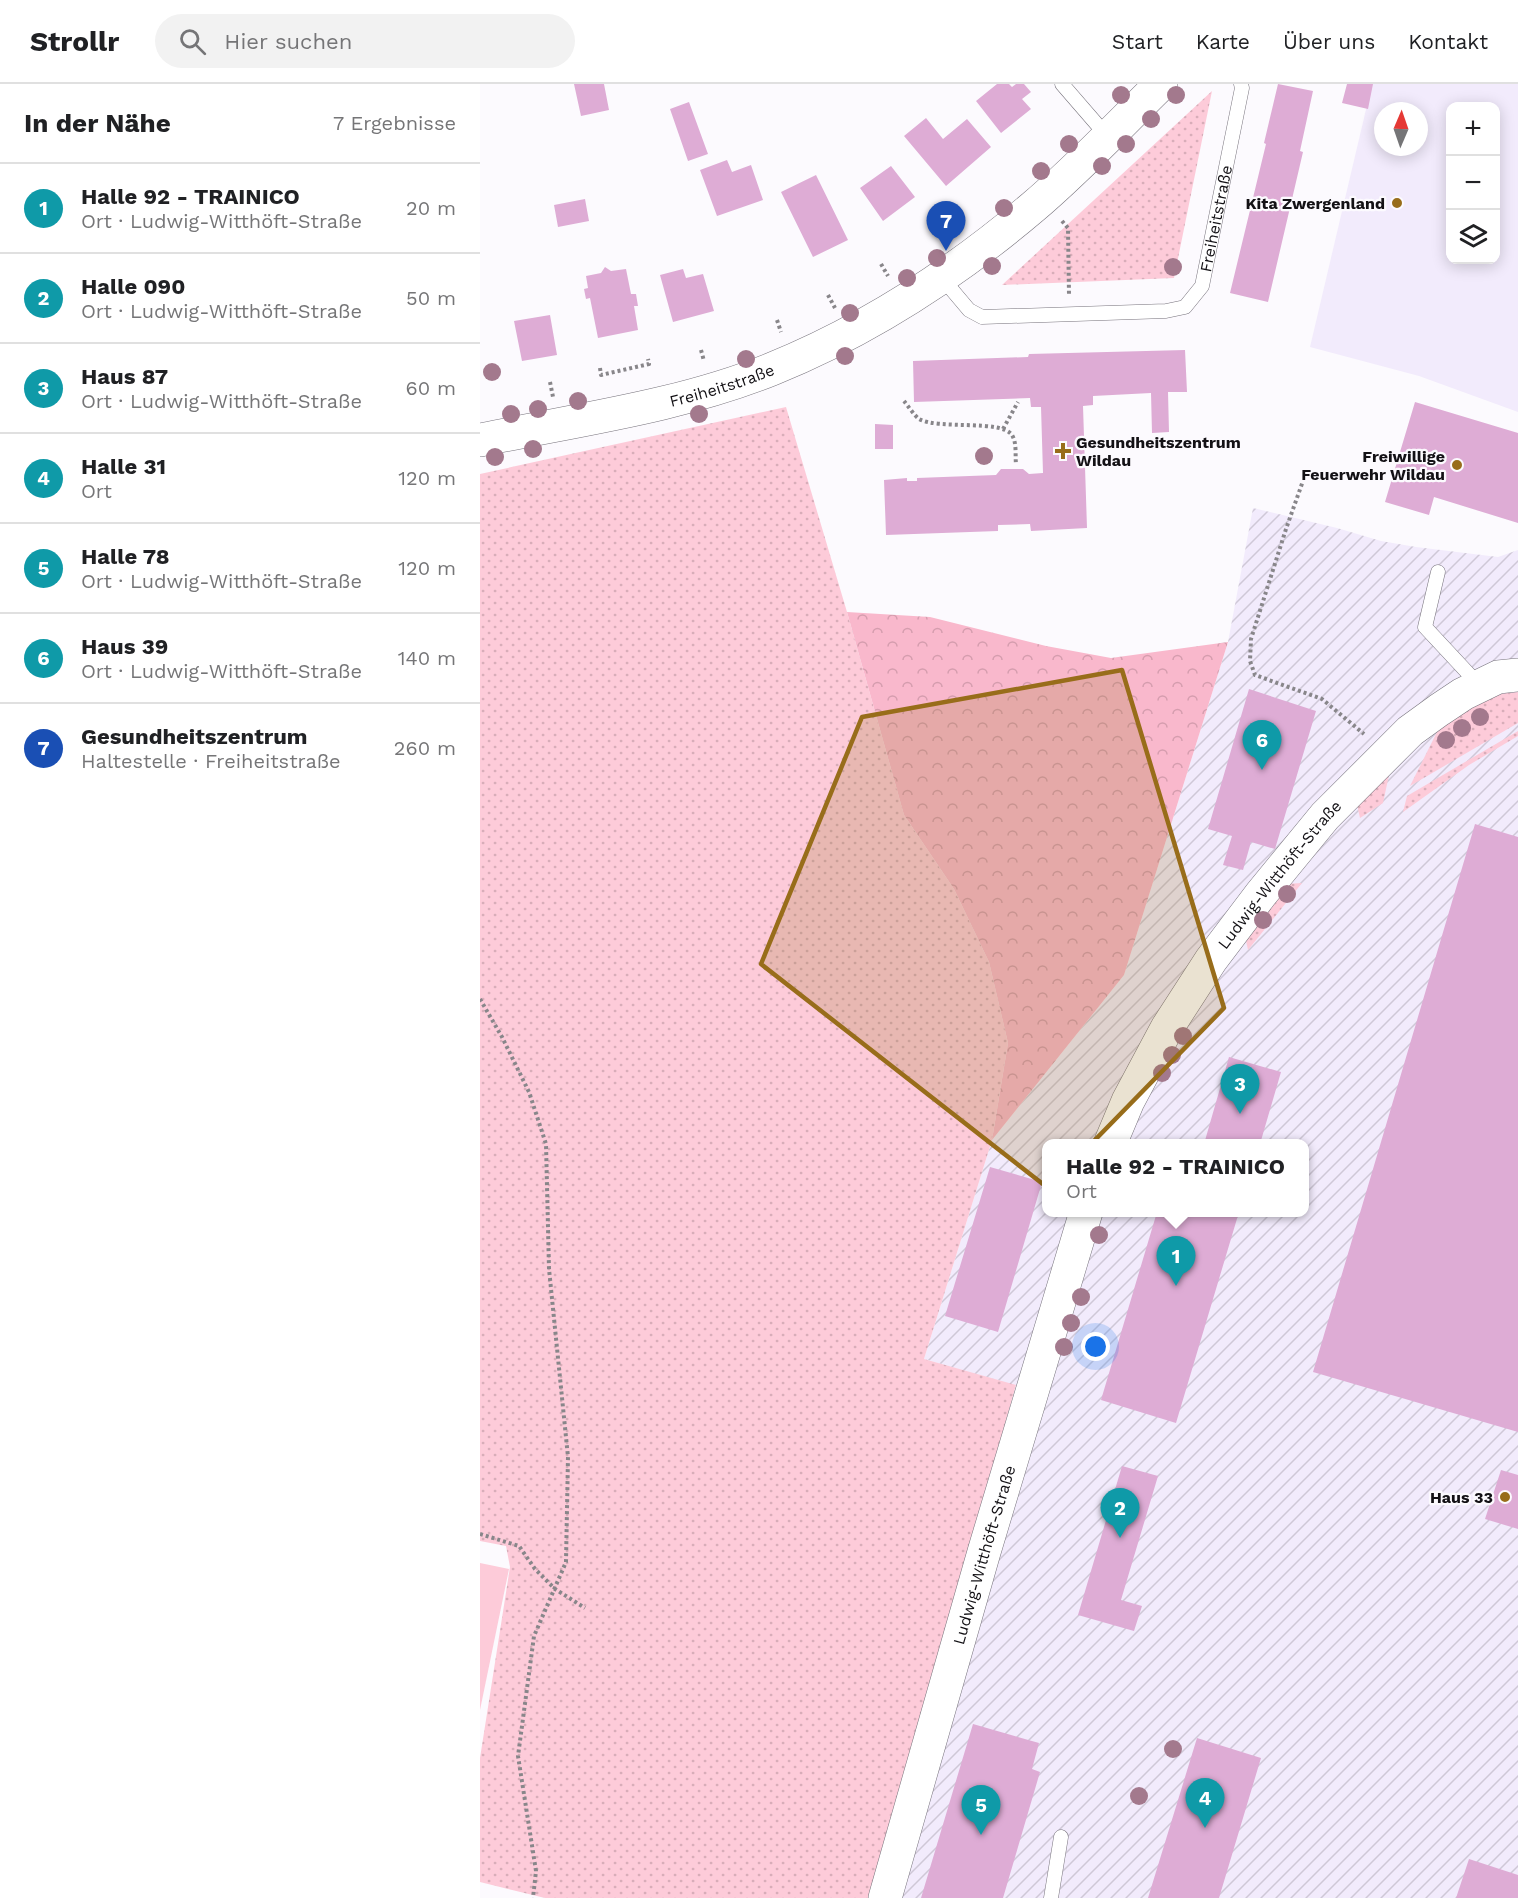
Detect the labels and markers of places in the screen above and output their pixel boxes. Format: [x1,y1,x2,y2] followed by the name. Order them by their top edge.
[1246,194,1385,213] place label: Kita Zwergenland
[1390,196,1404,210] marker: Kita Zwergenland
[926,202,966,251] pin: 7
[1076,433,1241,470] place label: Gesundheitszentrum Wildau
[1054,442,1072,460] marker: Gesundheitszentrum Wildau
[1301,447,1445,484] place label: Freiwillige Feuerwehr Wildau
[1450,458,1464,472] marker: Freiwillige Feuerwehr Wildau
[1242,720,1282,770] pin: 6
[1220,1064,1260,1114] pin: 3
[1156,1236,1196,1286] pin: 1
[1100,1488,1140,1538] pin: 2
[1430,1488,1493,1507] place label: Haus 33
[1498,1490,1512,1504] marker: Haus 33
[1186,1778,1224,1828] pin: 4
[962,1786,1000,1835] pin: 5

